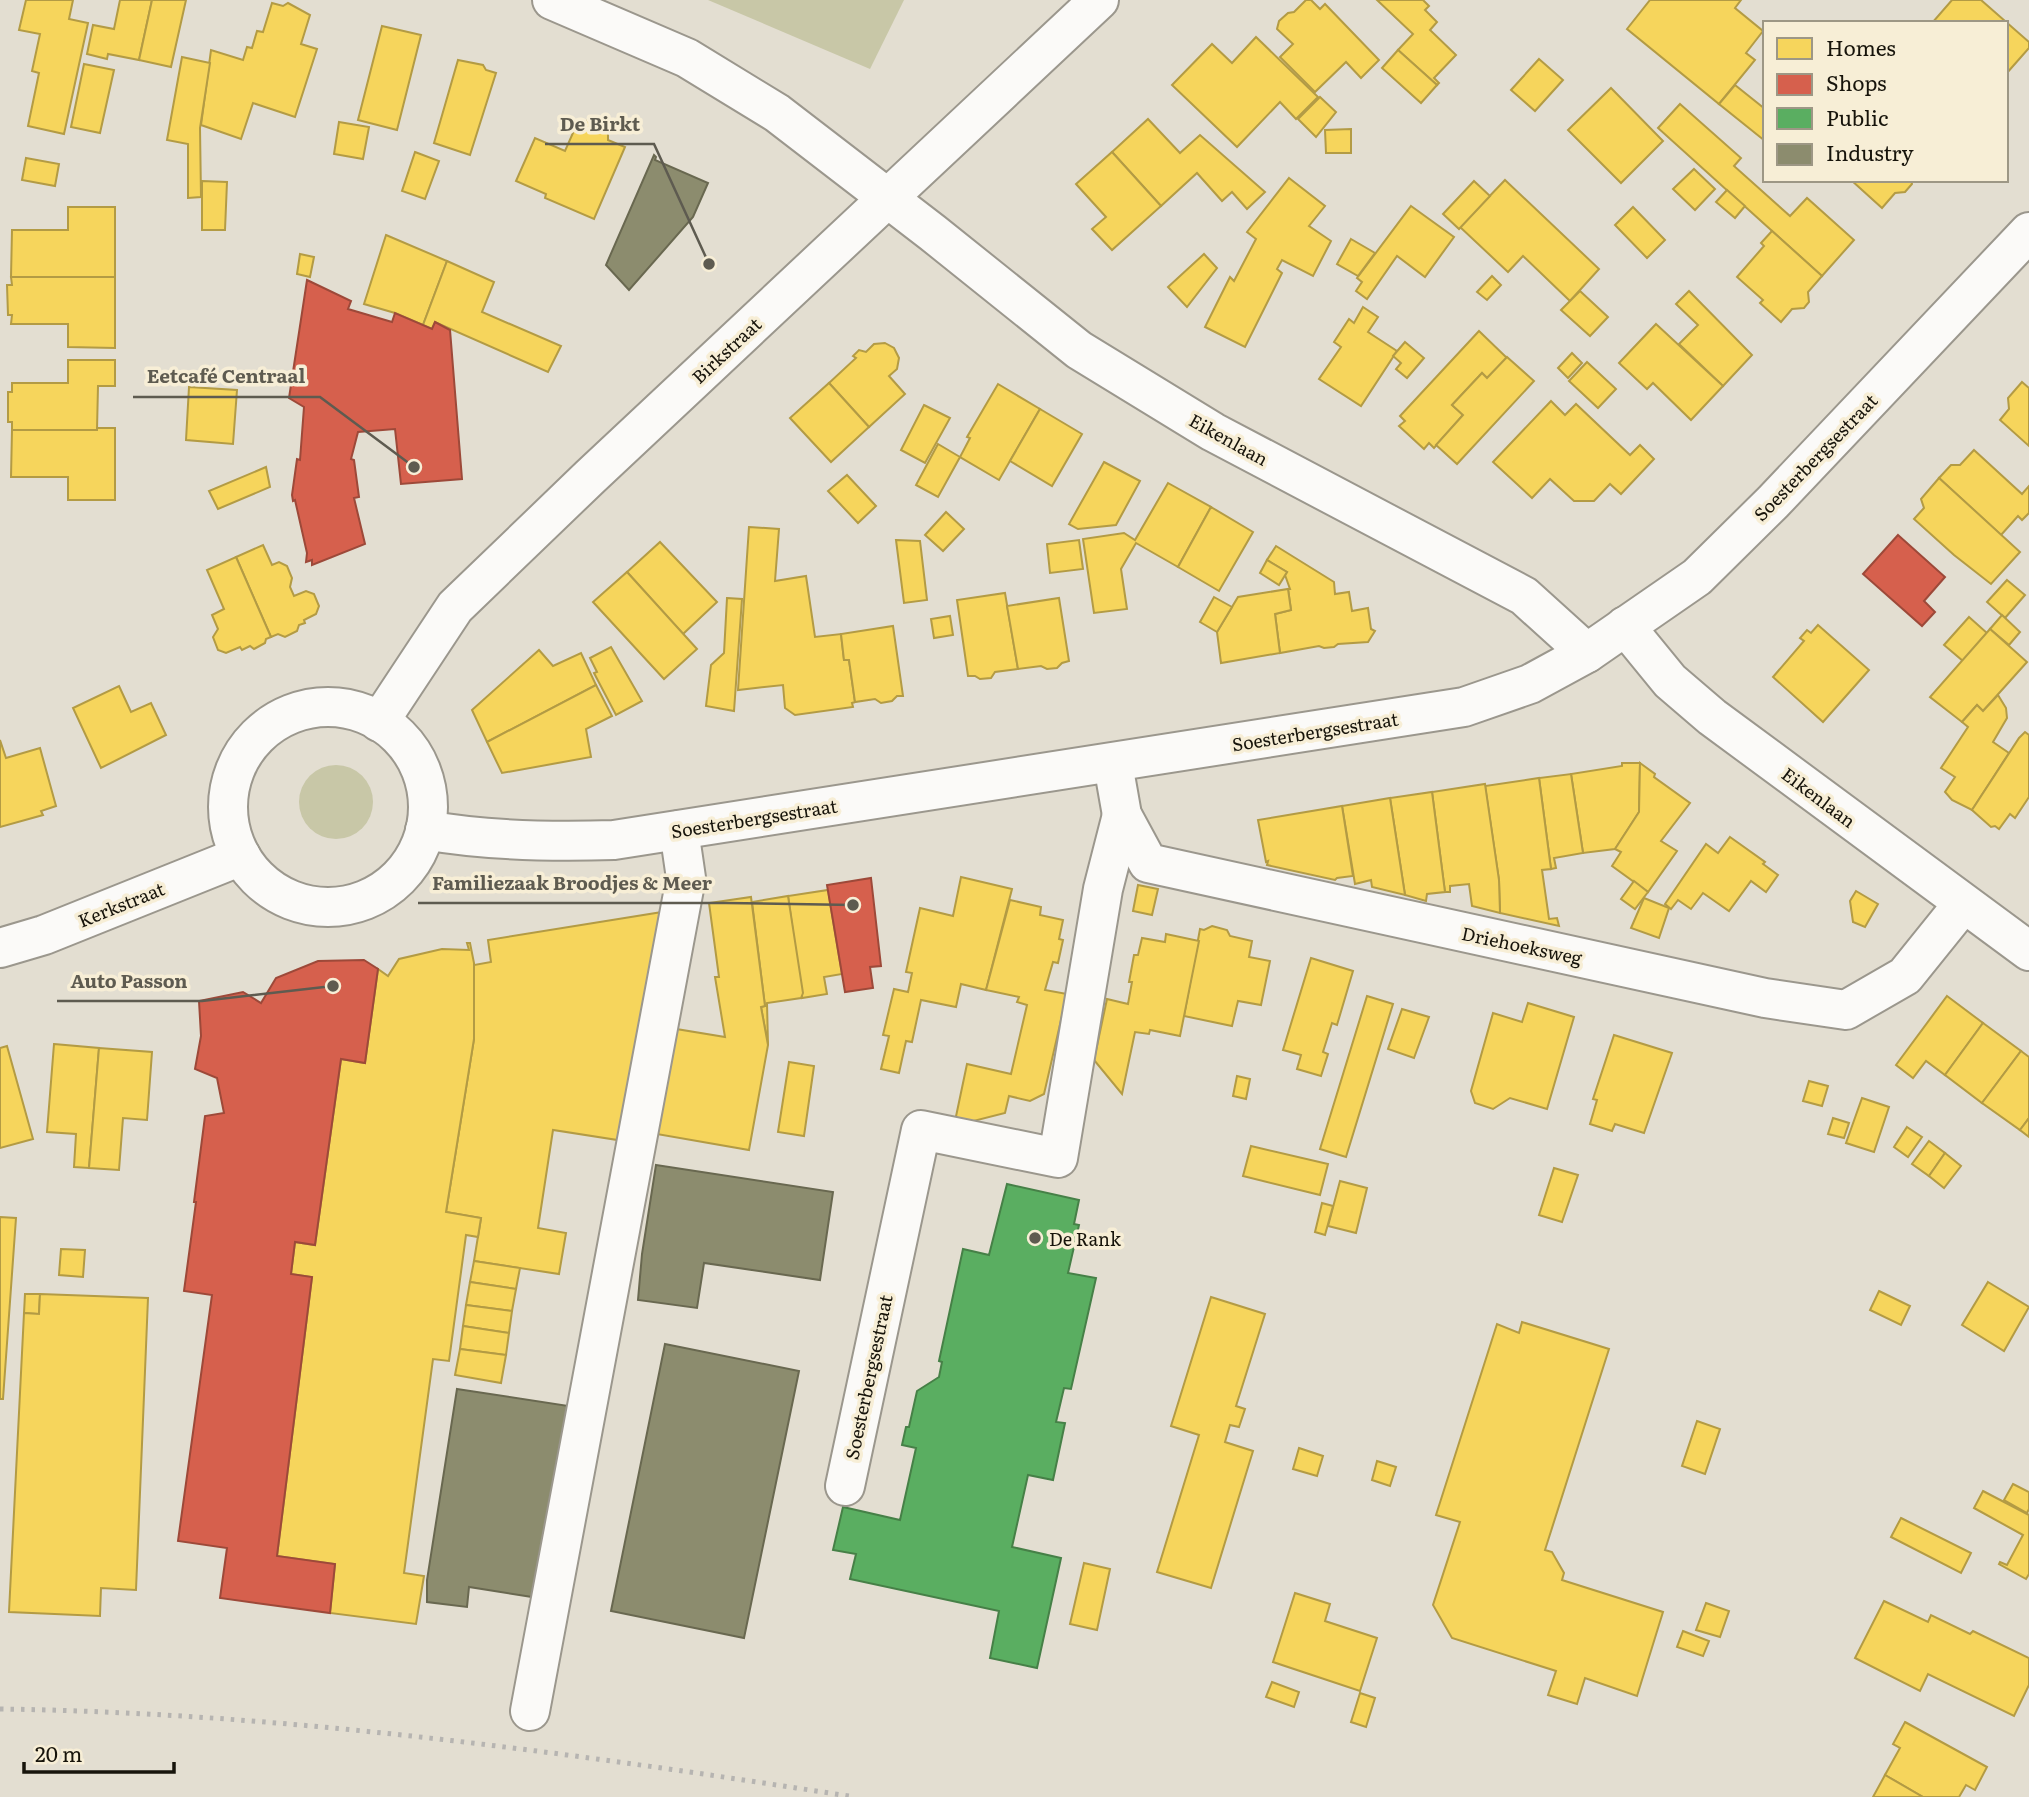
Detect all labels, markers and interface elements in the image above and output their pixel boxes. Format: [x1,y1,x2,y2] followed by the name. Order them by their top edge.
[1763,21,2008,182] legend
[1826,31,1896,62] text: Homes
[1826,66,1887,97] text: Shops
[1826,101,1888,132] text: Public
[545,104,654,144] callout: De Birkt
[560,109,641,137] text: De Birkt
[1826,136,1914,167] text: Industry
[685,310,767,389] street label: Birkstraat
[133,357,320,397] callout: Eetcafé Centraal
[147,361,305,389] text: Eetcafé Centraal
[1747,387,1884,527] street label: Soesterbergsestraat
[1185,406,1273,472] street label: Eikenlaan
[1230,704,1401,757] street label: Soesterbergsestraat
[1776,760,1862,834] street label: Eikenlaan
[669,791,840,844] street label: Soesterbergsestraat
[418,863,726,903] callout: Familiezaak Broodjes & Meer
[432,868,713,896] text: Familiezaak Broodjes & Meer
[74,874,169,934] street label: Kerkstraat
[1459,919,1586,971] street label: Driehoeksweg
[57,961,202,1001] callout: Auto Passon
[70,966,188,994] text: Auto Passon
[1049,1225,1122,1252] place label: De Rank
[1027,1230,1043,1246] marker: De Rank
[837,1291,899,1462] street label: Soesterbergsestraat
[24,1730,175,1774] scale bar
[35,1737,82,1768] text: 20 m

